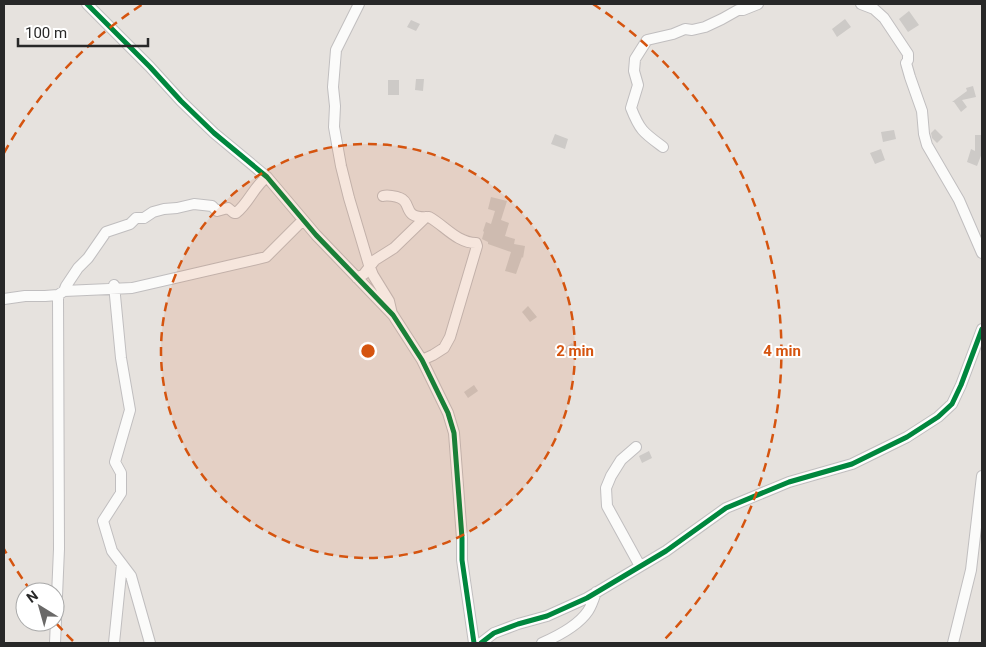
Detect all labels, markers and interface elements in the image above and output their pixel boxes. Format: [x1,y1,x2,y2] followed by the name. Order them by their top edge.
[18,15,148,47] scale bar
[25,24,67,42] text: 100 m
[359,342,377,360] centre of rings
[556,342,594,360] text: 2 min
[763,342,801,360] text: 4 min
[15,582,65,632] north arrow
[23,587,41,606] text: N

